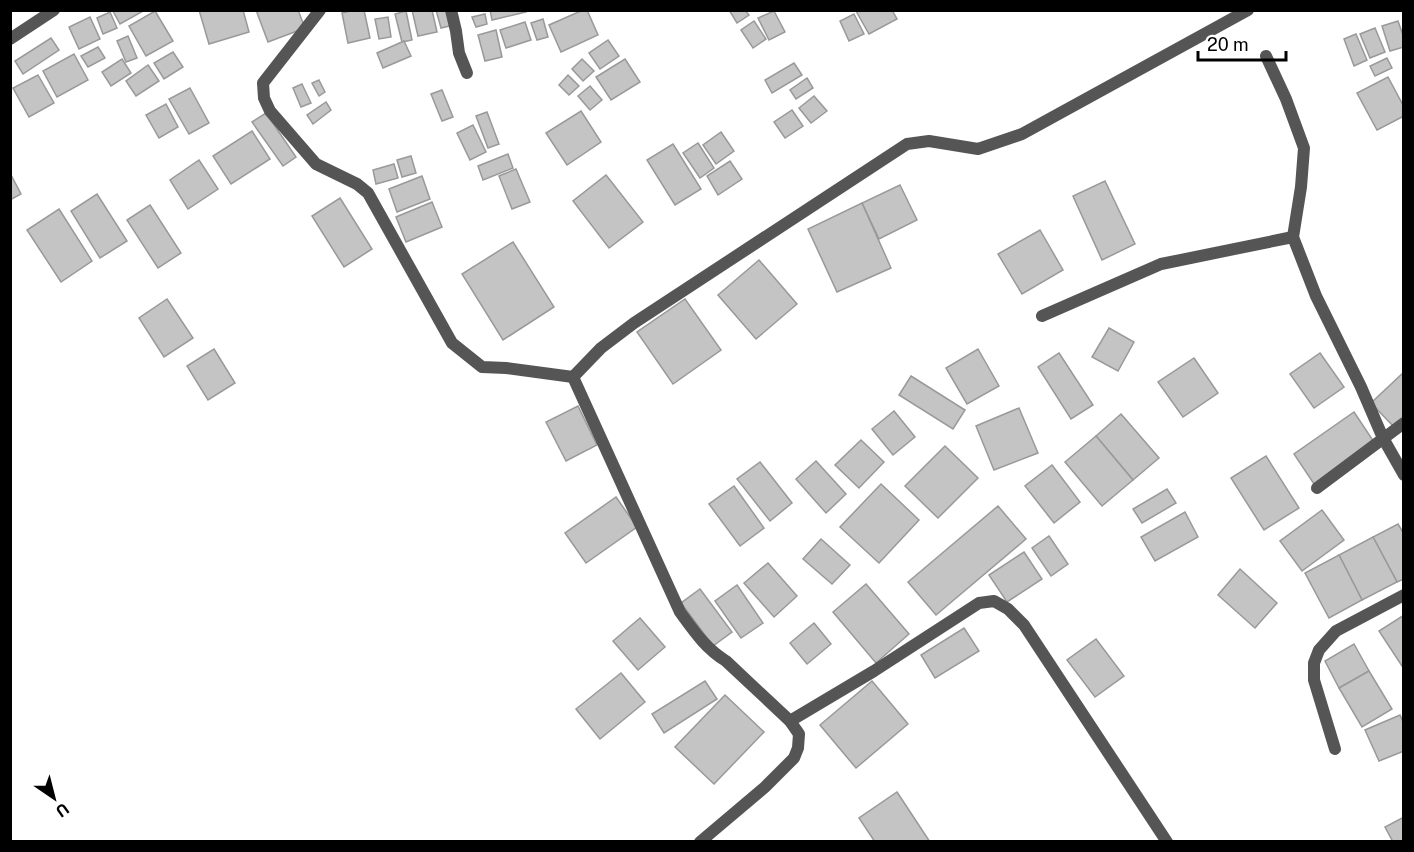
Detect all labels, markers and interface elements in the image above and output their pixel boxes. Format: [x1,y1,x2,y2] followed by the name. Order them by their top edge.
[1198,24,1286,62] scale bar
[1207,34,1249,55] text: 20 m
[24,768,84,828] north arrow
[52,799,73,821] text: U

